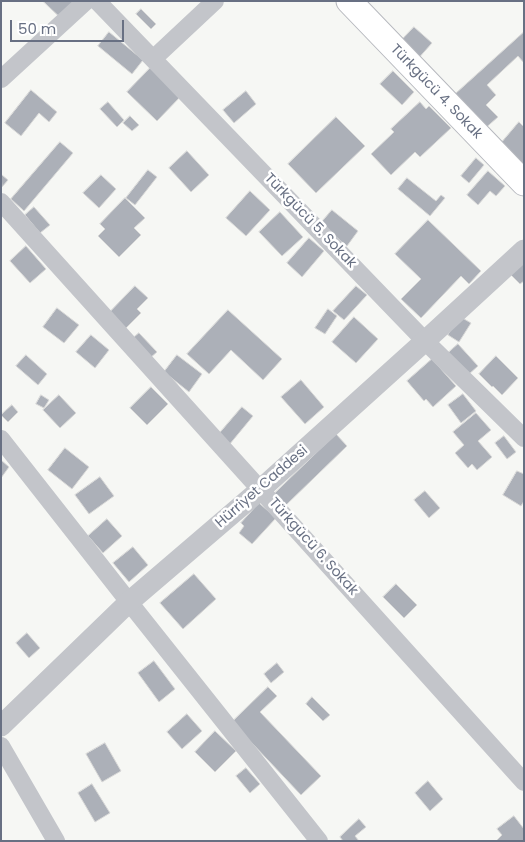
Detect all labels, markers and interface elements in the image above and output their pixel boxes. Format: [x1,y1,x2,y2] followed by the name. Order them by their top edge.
[12,10,126,42] scale bar
[18,18,56,39] text: 50 m
[386,41,486,143] street label: Türkgücü 4. Sokak
[261,170,359,272] street label: Türkgücü 5. Sokak
[213,442,311,532] street label: Hürriyet Caddesi
[265,495,361,599] street label: Türkgücü 6. Sokak

